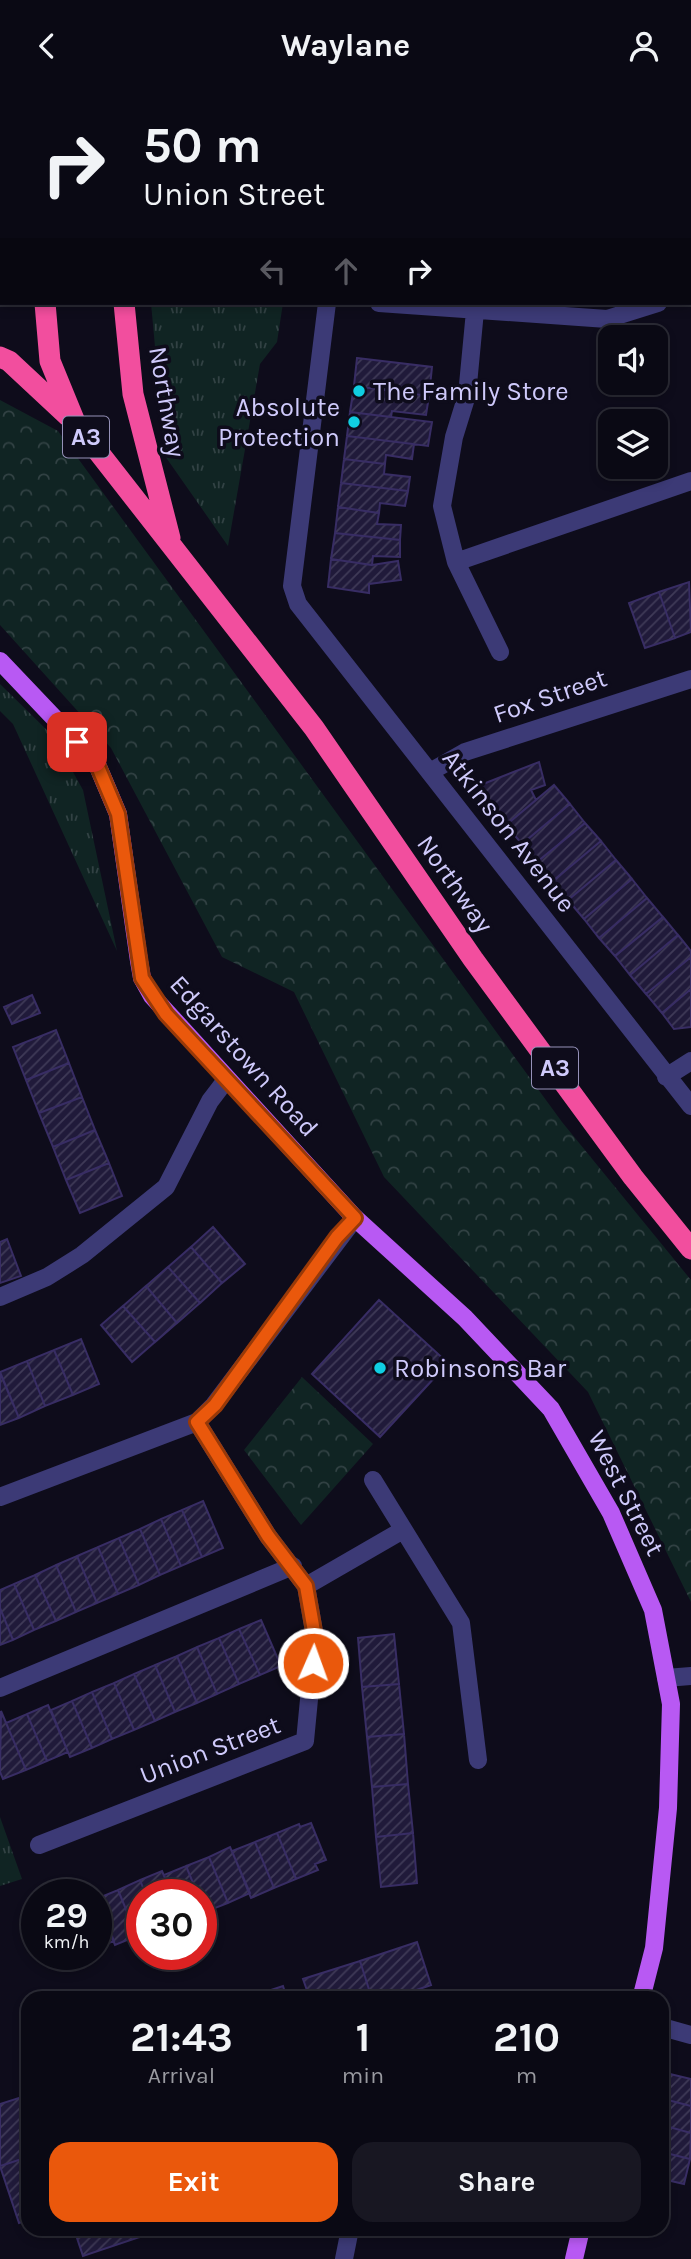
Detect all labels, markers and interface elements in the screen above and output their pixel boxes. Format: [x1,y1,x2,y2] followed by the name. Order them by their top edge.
[28,27,66,65] icon: back
[281,27,410,64] text: Waylane
[625,27,663,65] icon: person
[143,117,261,174] text: 50 m
[28,119,119,210] icon: right
[143,176,325,213] text: Union Street
[254,252,292,290] icon: left
[327,252,365,290] icon: ahead
[400,252,438,290] icon: right
[598,325,668,479] map controls
[598,325,668,395] button: sound
[142,344,192,460] street label: Northway
[373,376,569,407] place label: The Family Store
[351,383,367,399] marker: The Family Store
[218,392,340,453] place label: Absolute Protection
[598,409,668,479] button: layers
[346,414,362,430] marker: Absolute Protection
[63,417,109,457] road number: A3
[489,662,611,730] street label: Fox Street
[47,712,107,772] pin
[58,723,96,761] icon: arrive
[436,743,582,919] street label: Atkinson Avenue
[410,829,500,939] street label: Northway
[163,969,325,1143] street label: Edgarstown Road
[532,1048,578,1089] road number: A3
[394,1353,567,1384] place label: Robinsons Bar
[372,1360,388,1376] marker: Robinsons Bar
[581,1425,671,1561] street label: West Street
[276,1626,350,1700] position arrow
[135,1709,285,1791] street label: Union Street
[126,1879,217,1970] speed limit sign: 30
[45,1895,88,1936] text: 29
[44,1931,89,1953] text: km/h
[130,2012,233,2062] text: 21:43
[355,2012,370,2062] text: 1
[493,2012,560,2062] text: 210
[148,2062,215,2089] text: Arrival
[342,2062,384,2089] text: min
[516,2062,537,2089] text: m
[49,2142,338,2222] button: Exit
[352,2142,641,2222] button: Share

